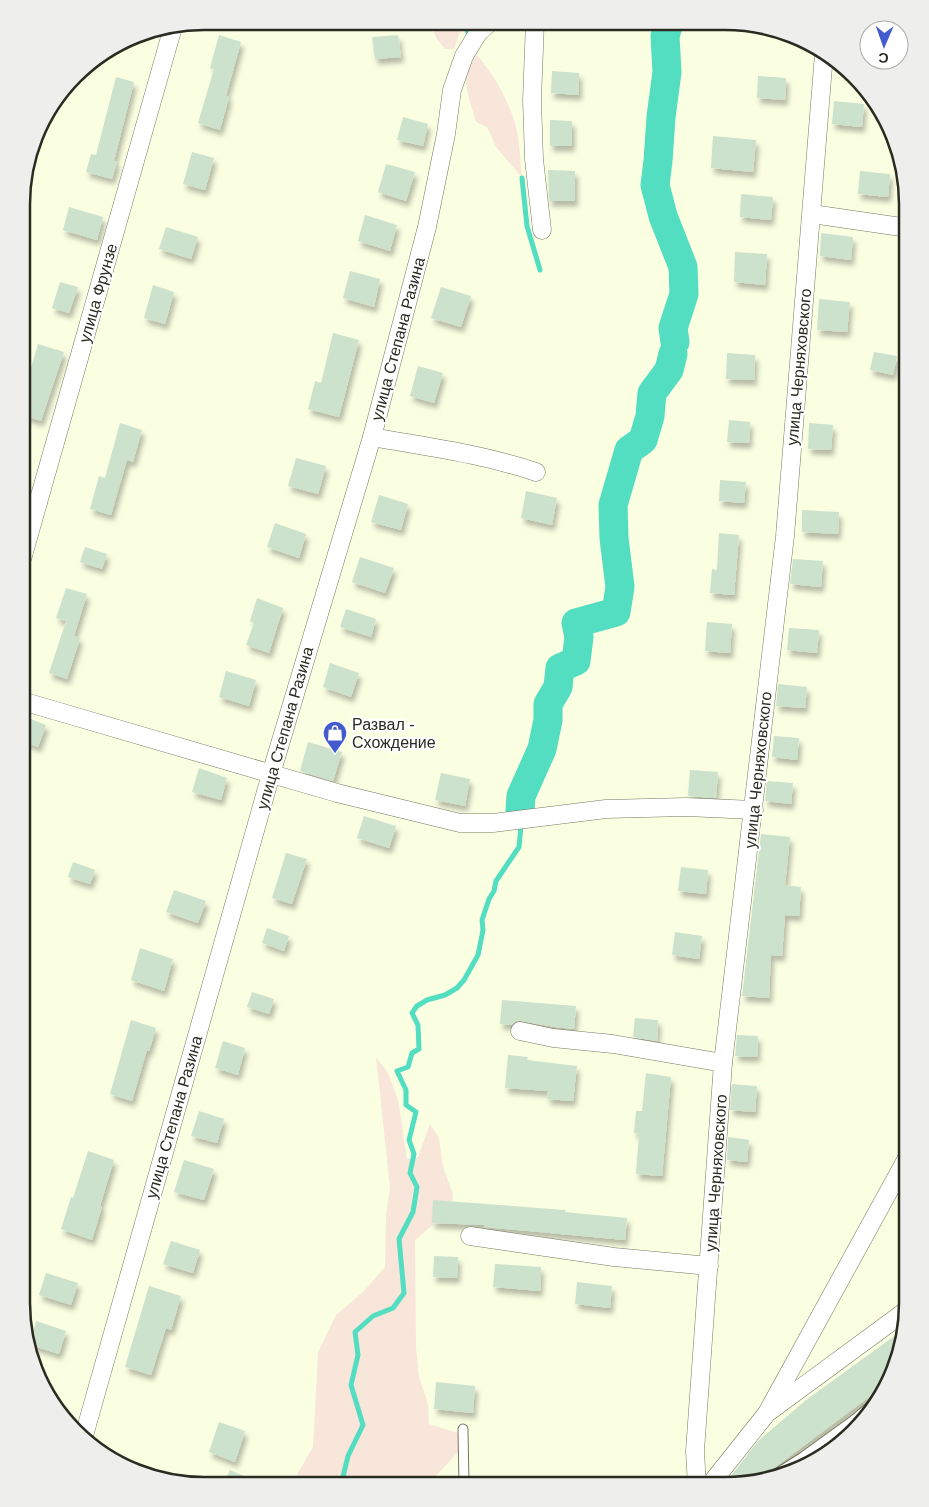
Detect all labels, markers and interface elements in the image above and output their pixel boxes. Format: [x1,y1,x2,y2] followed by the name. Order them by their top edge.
[859,20,909,70] north arrow
[878,50,889,66] text: С
[76,241,120,344] street label: улица Фрунзе
[368,255,428,423] street label: улица Степана Разина
[784,288,814,446] street label: улица Черняховского
[254,645,316,811] street label: улица Степана Разина
[741,690,775,849] street label: улица Черняховского
[352,716,436,751] place label: Развал - Схождение
[322,720,348,754] shop icon: Развал - Схождение
[143,1034,205,1200] street label: улица Степана Разина
[702,1094,730,1252] street label: улица Черняховского

